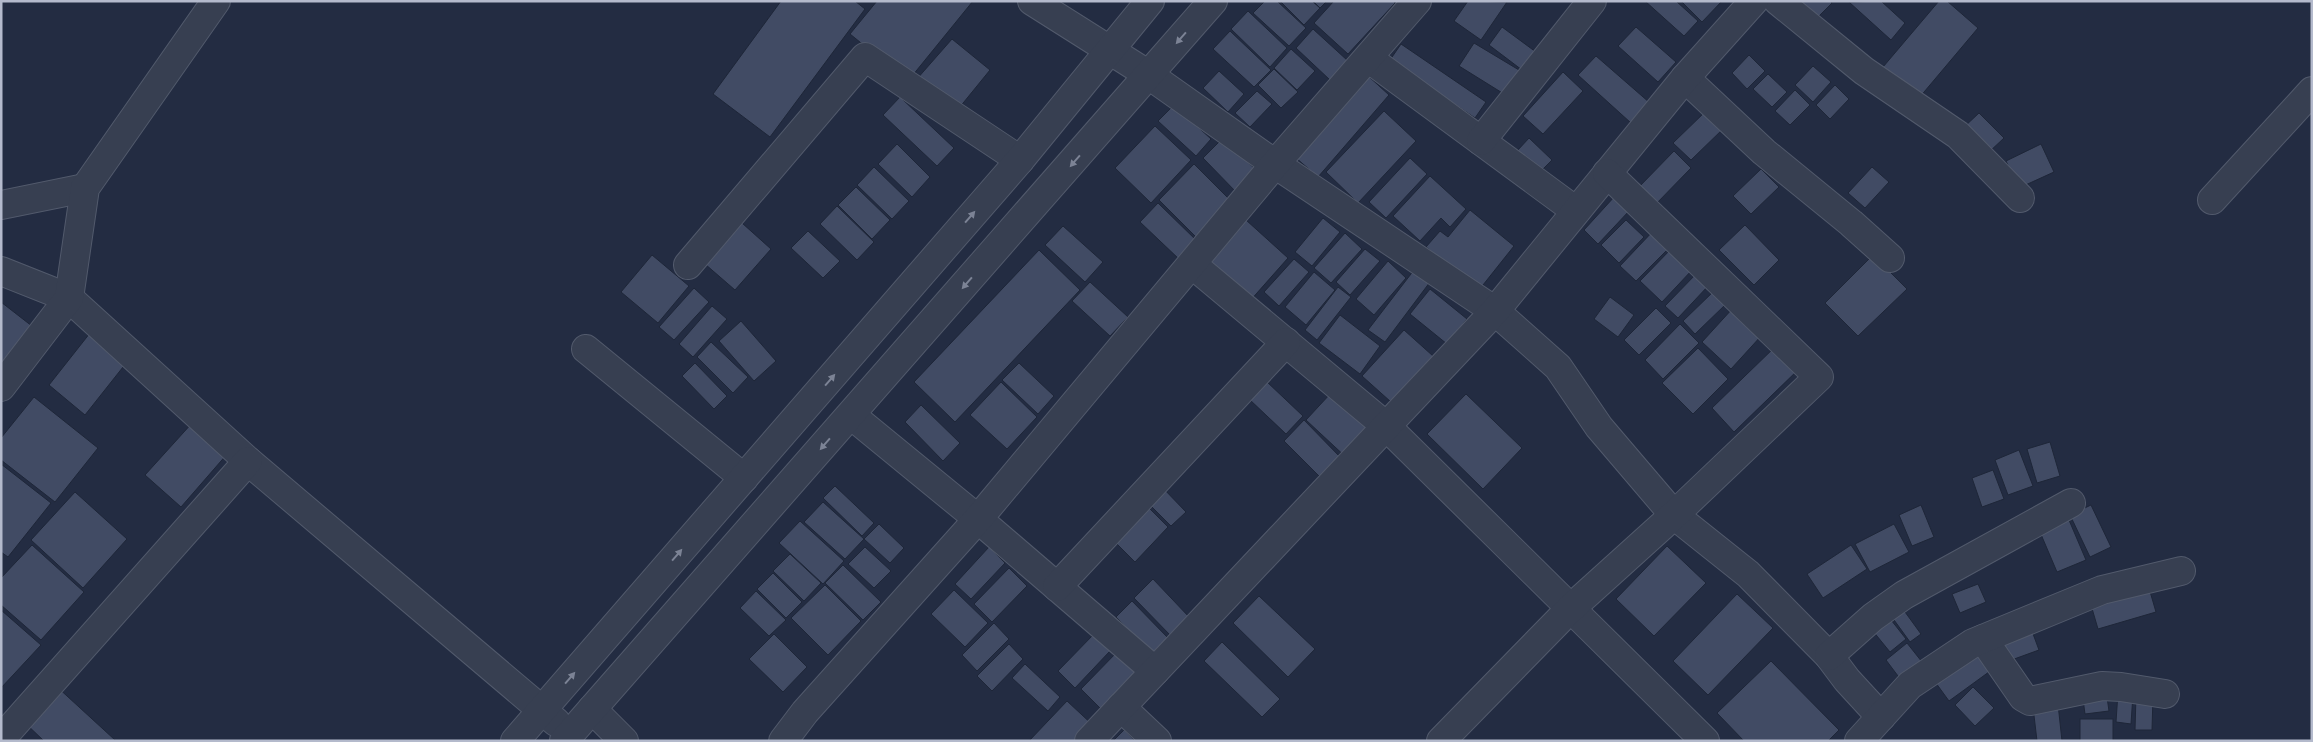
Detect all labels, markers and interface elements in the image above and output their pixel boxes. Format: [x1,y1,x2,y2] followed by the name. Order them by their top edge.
[1176,32,1187,44] one-way arrow
[1069,154,1080,167] one-way arrow
[964,211,975,223] one-way arrow
[961,276,973,288] one-way arrow
[824,373,835,386] one-way arrow
[819,437,831,449] one-way arrow
[671,549,682,561] one-way arrow
[564,672,576,684] one-way arrow

